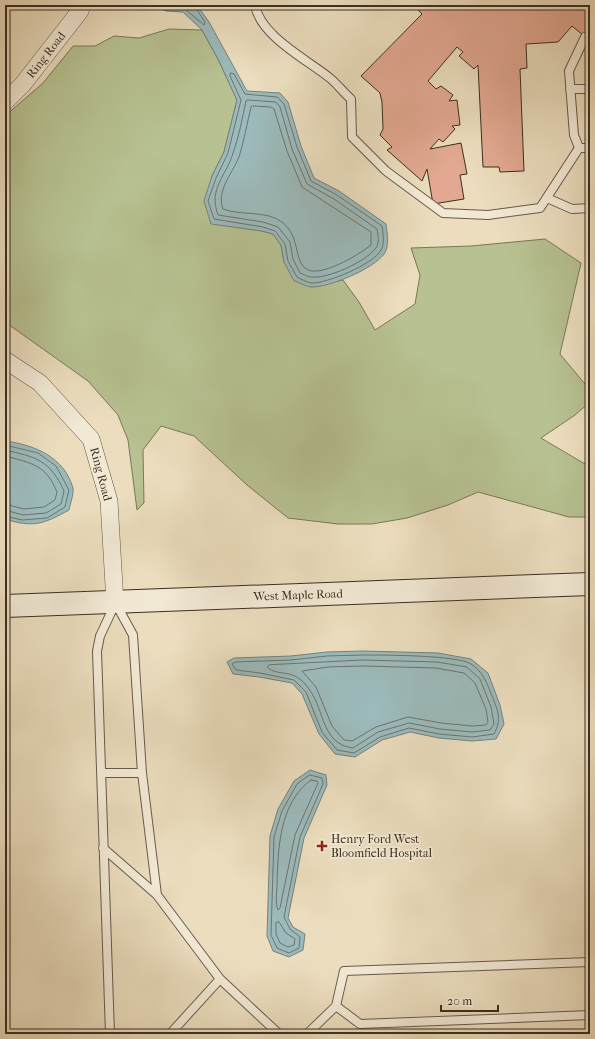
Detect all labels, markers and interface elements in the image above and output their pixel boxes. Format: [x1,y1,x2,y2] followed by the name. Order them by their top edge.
[24,29,69,81] street label: Ring Road
[87,446,115,503] street label: Ring Road
[252,586,343,604] street label: West Maple Road
[331,832,433,860] place label: Henry Ford West Bloomfield Hospital
[316,840,328,852] marker: Henry Ford West Bloomfield Hospital
[441,987,498,1013] scale bar
[447,994,472,1008] text: 20 m

